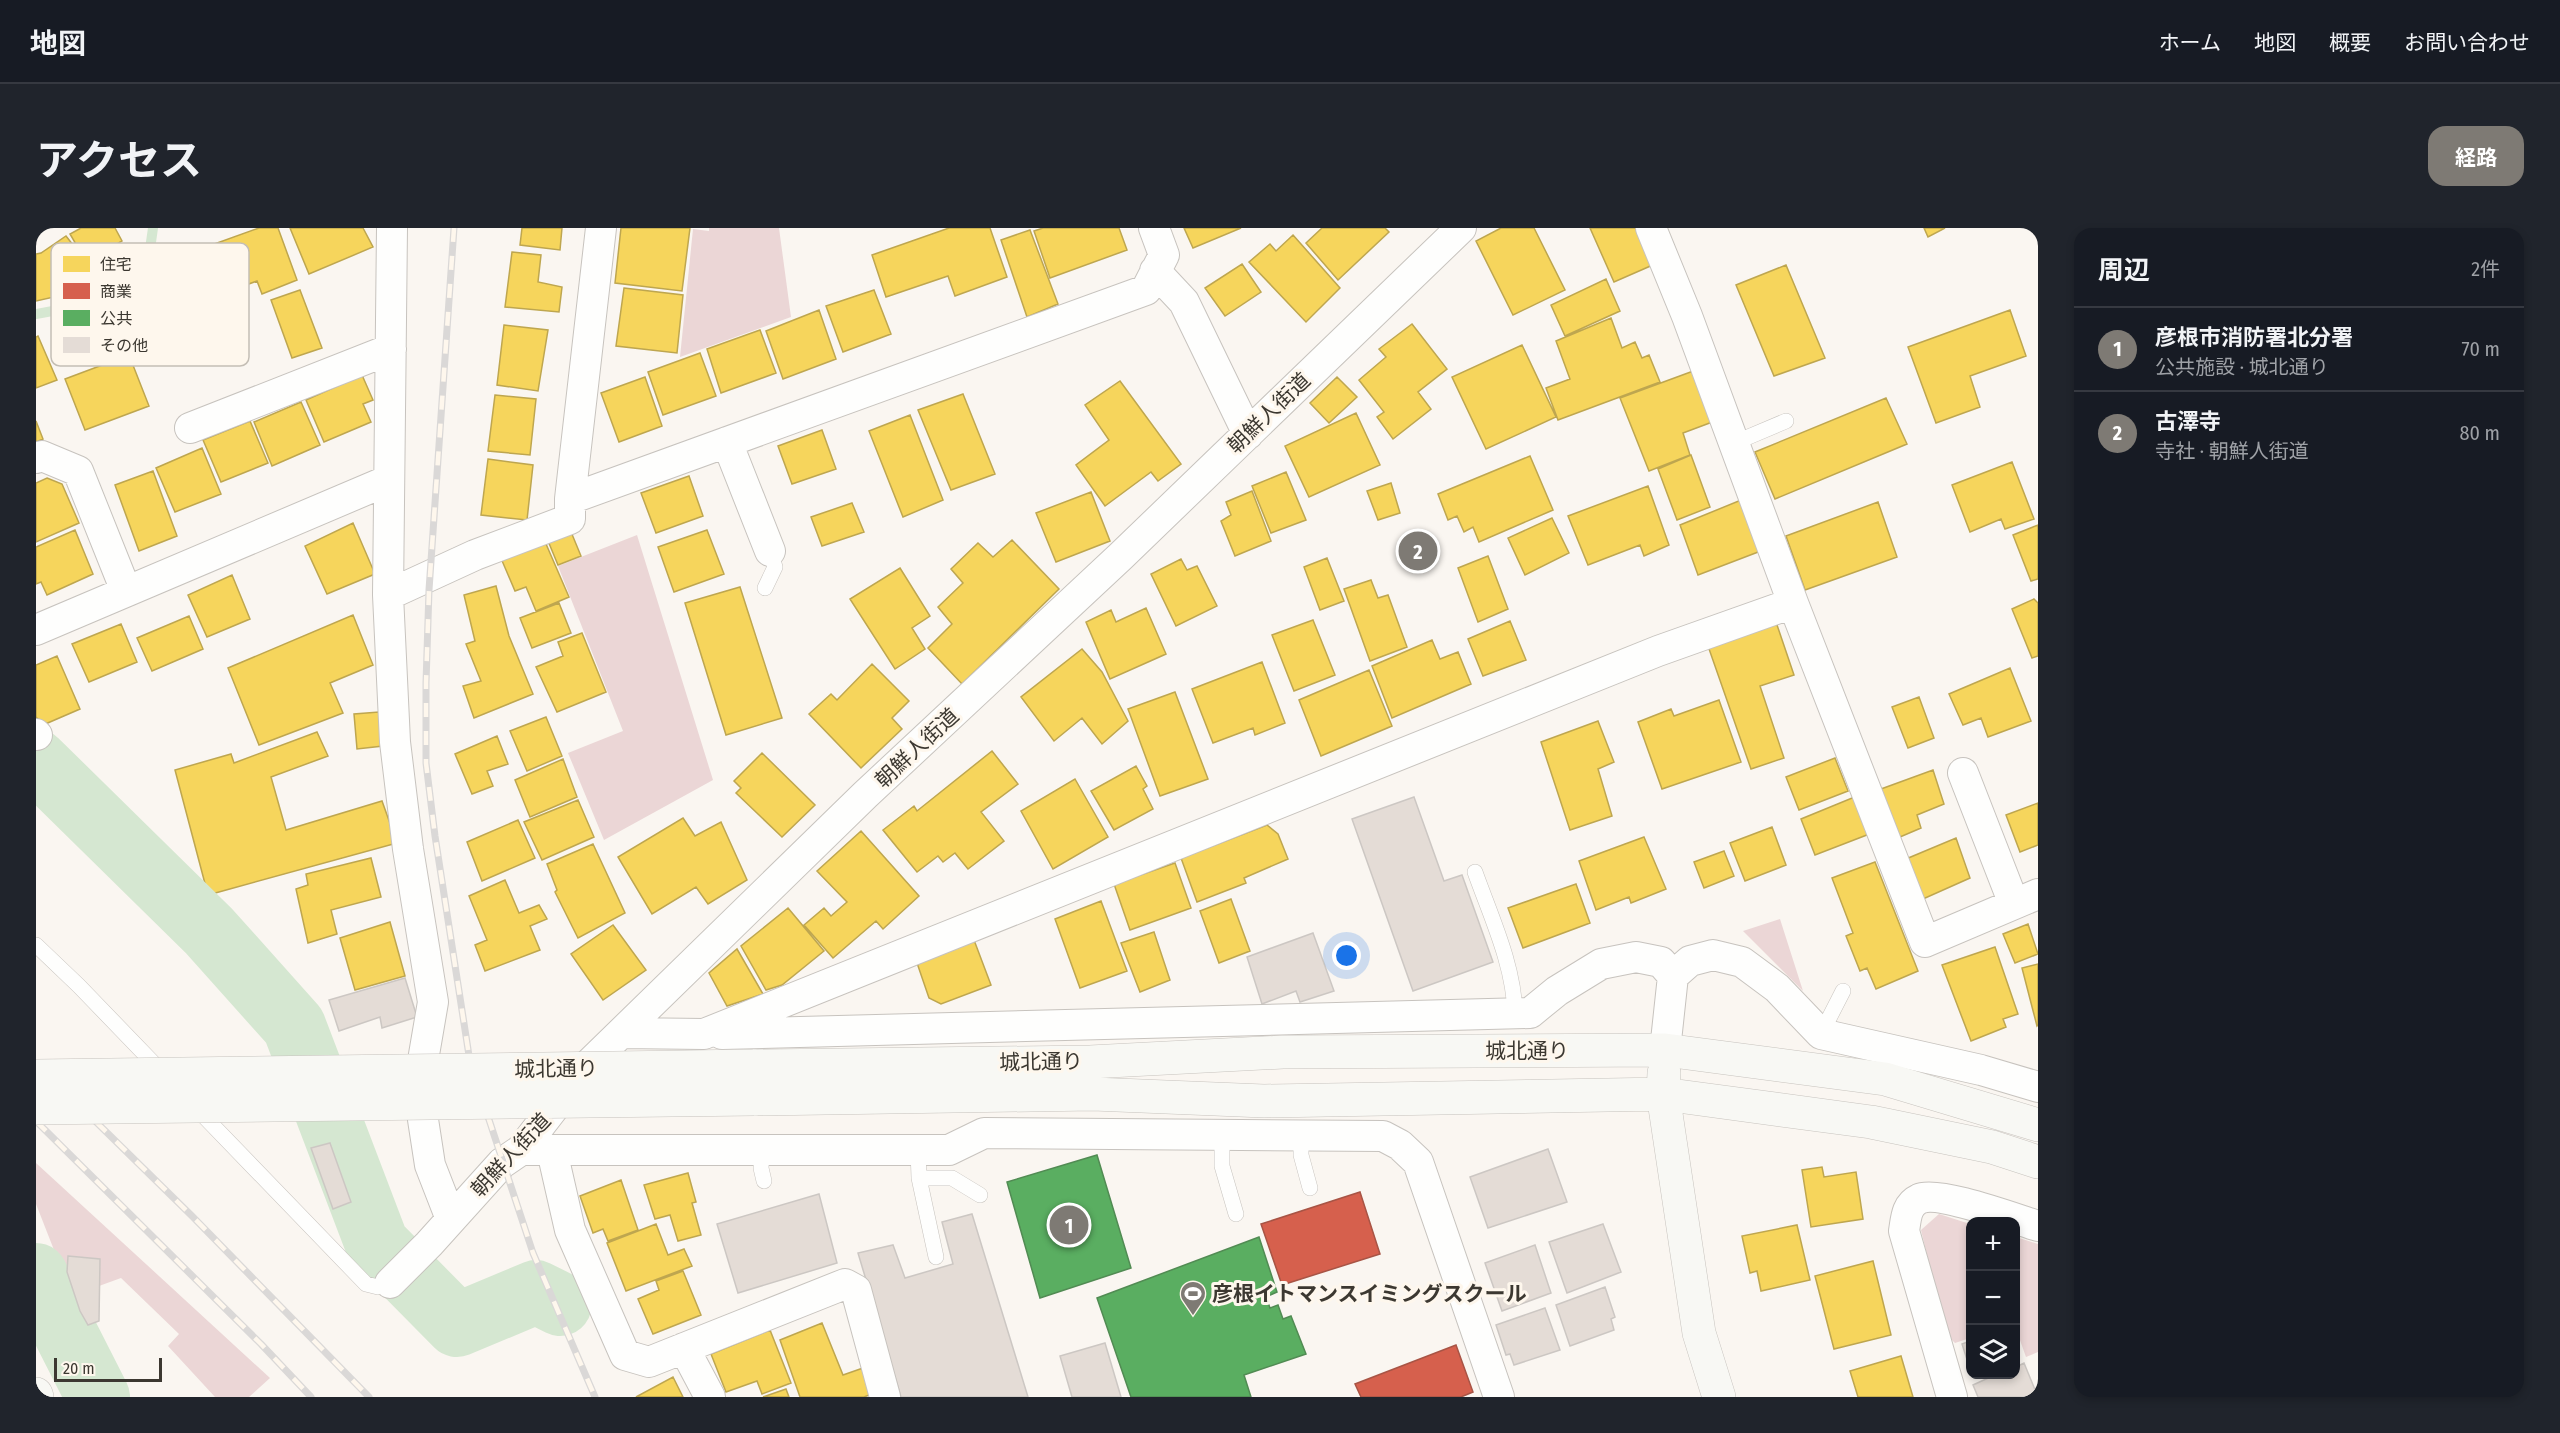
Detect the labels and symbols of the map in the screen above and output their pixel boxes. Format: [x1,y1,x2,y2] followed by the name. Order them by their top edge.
[51,243,249,366] legend
[100,255,132,274] text: 住宅
[100,282,132,301] text: 商業
[100,309,132,328] text: 公共
[100,336,148,355] text: その他
[1222,367,1316,459] street label: 朝鮮人街道
[1398,528,1438,574] pin: 2
[870,703,964,793] street label: 朝鮮人街道
[1332,941,1361,970] your location
[1485,1038,1569,1064] street label: 城北通り
[999,1048,1083,1076] street label: 城北通り
[514,1055,598,1083] street label: 城北通り
[466,1108,556,1202] street label: 朝鮮人街道
[1050,1202,1088,1248] pin: 1
[1178,1279,1208,1317] sports icon: 彦根イトマンスイミングスクール
[1212,1281,1527,1307] place label: 彦根イトマンスイミングスクール
[54,1355,162,1382] scale bar

